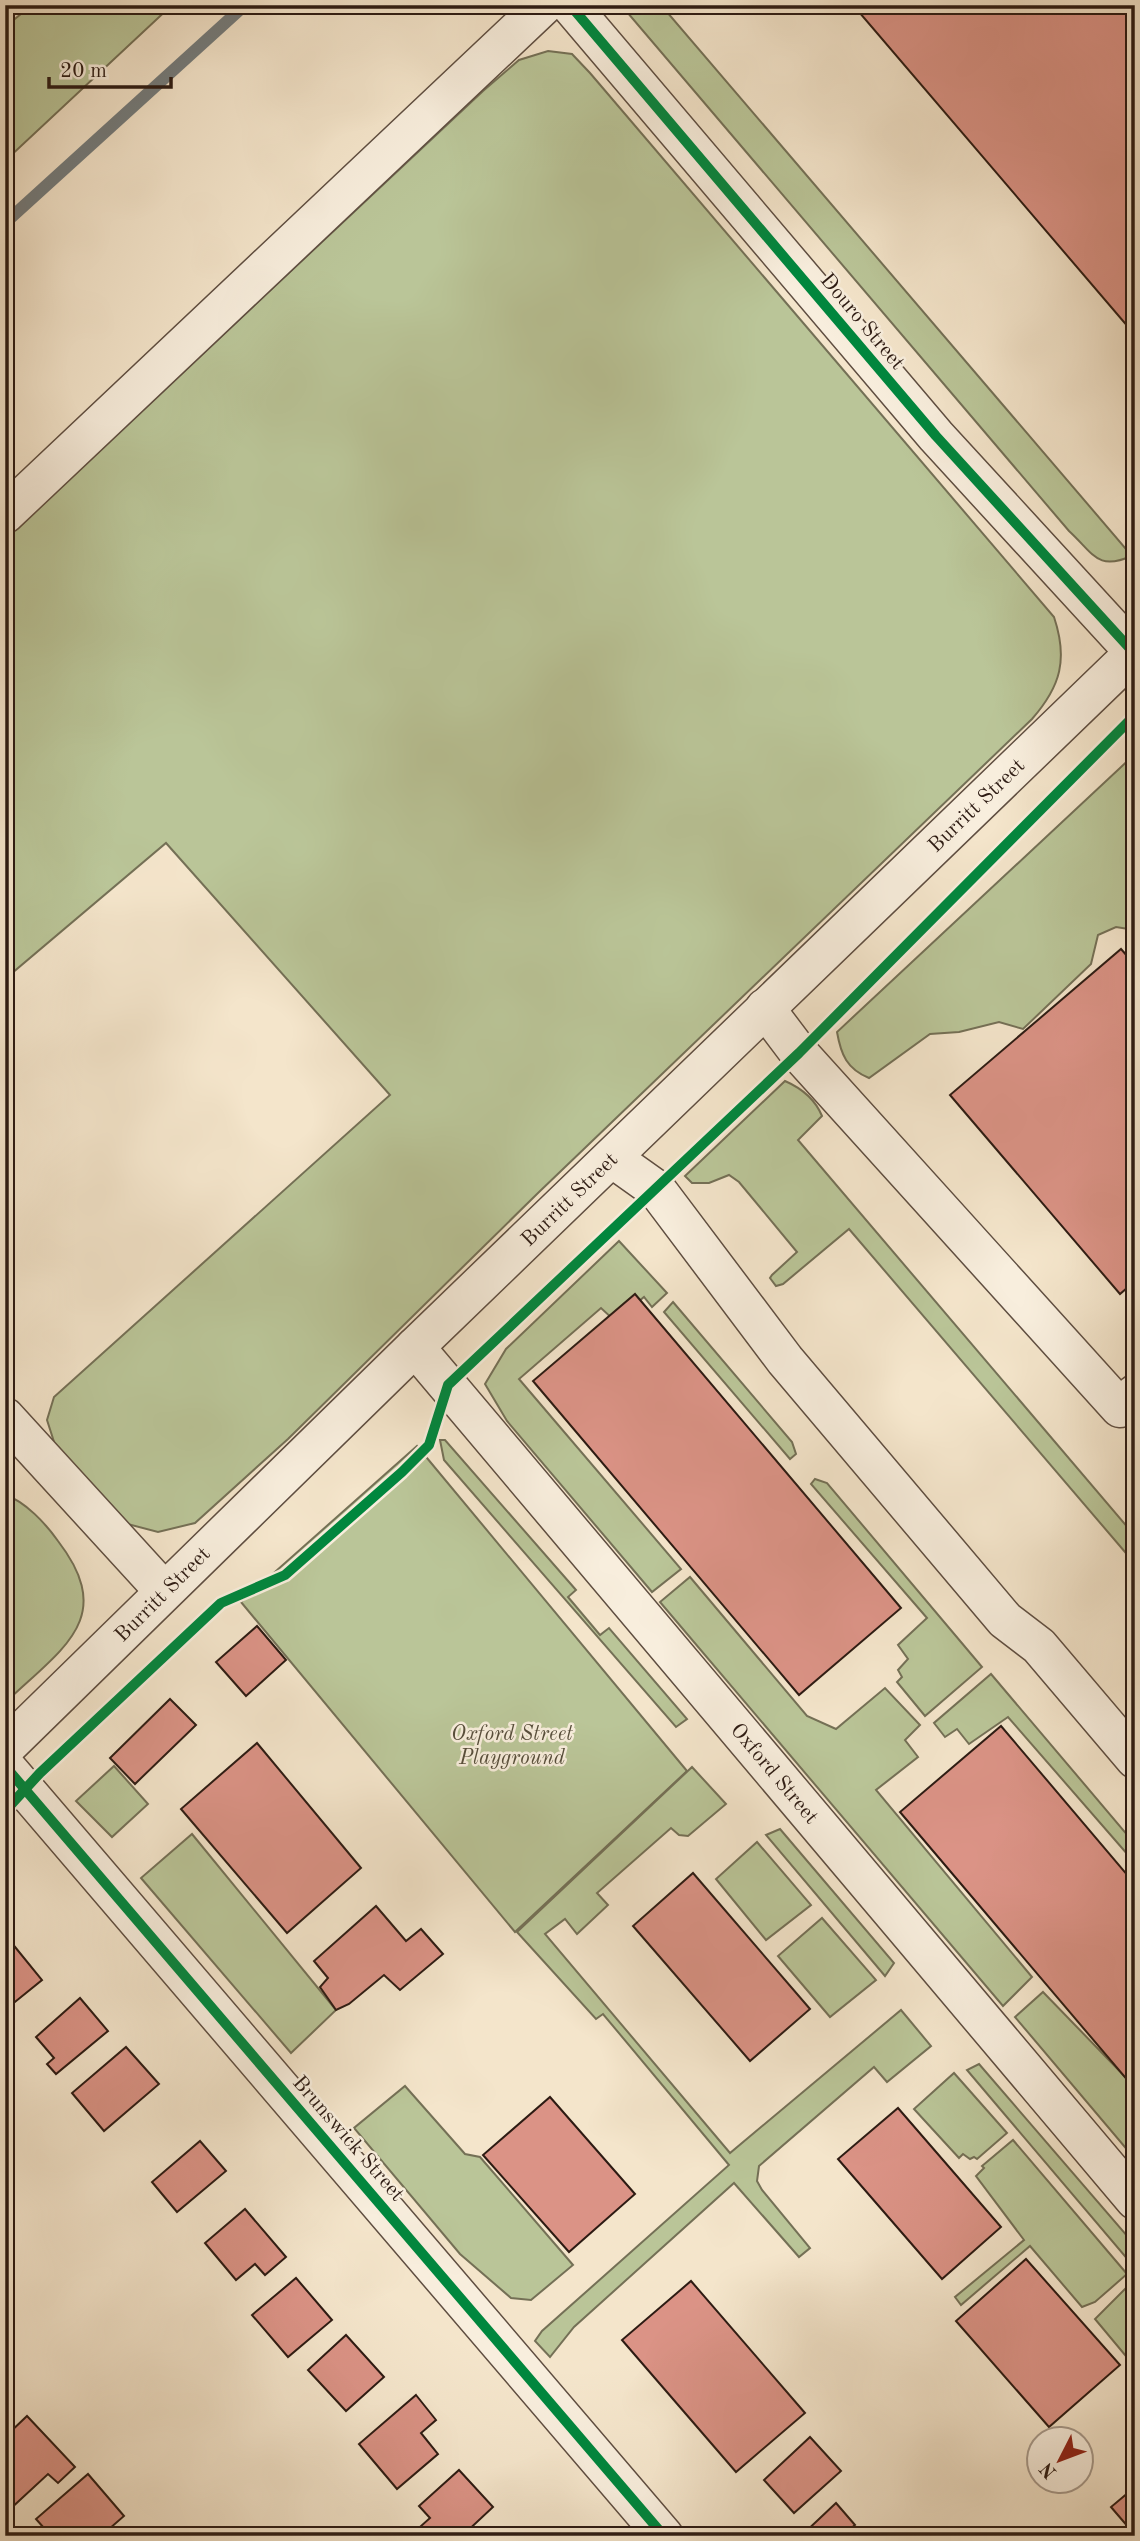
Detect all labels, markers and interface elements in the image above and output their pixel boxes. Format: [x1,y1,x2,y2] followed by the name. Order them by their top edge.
[49,46,172,90] scale bar
[60,61,107,82] text: 20 m
[816,270,908,374] street label: Douro Street
[925,755,1029,857] street label: Burritt Street
[518,1149,622,1251] street label: Burritt Street
[112,1544,215,1647] street label: Burritt Street
[726,1720,822,1828] street label: Oxford Street
[451,1724,573,1769] park label: Oxford Street Playground
[288,2072,408,2206] street label: Brunswick Street
[1024,2426,1094,2496] north arrow
[1037,2458,1061,2481] text: N

